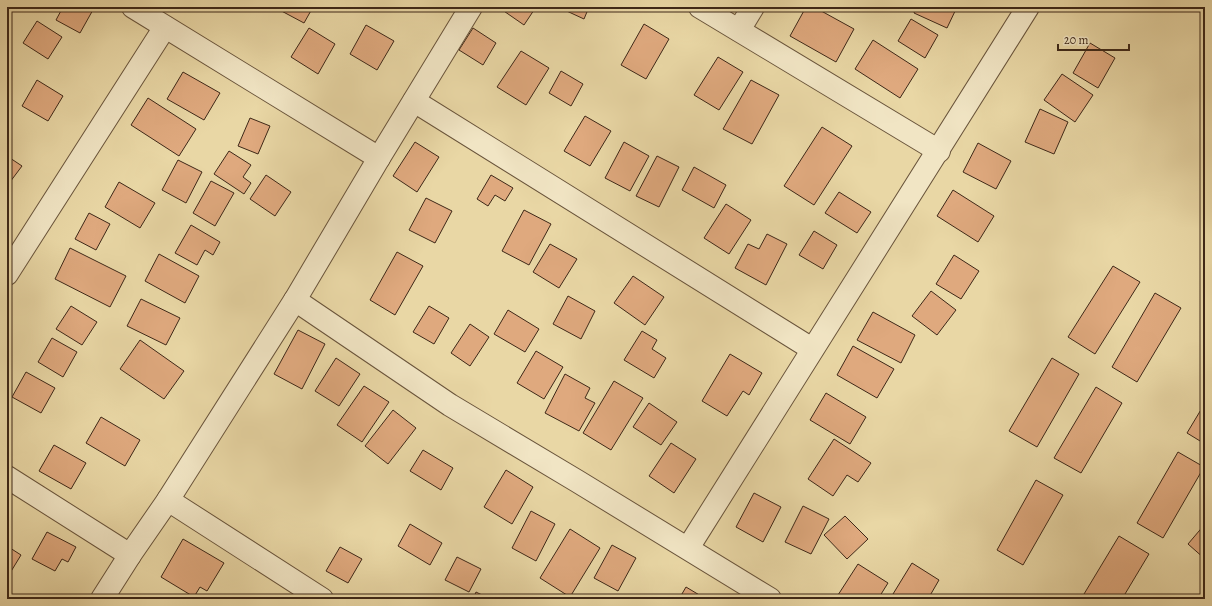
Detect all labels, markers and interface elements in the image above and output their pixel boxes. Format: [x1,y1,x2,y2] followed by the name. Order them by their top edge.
[1058,26,1129,52] scale bar
[1064,32,1088,48] text: 20 m

